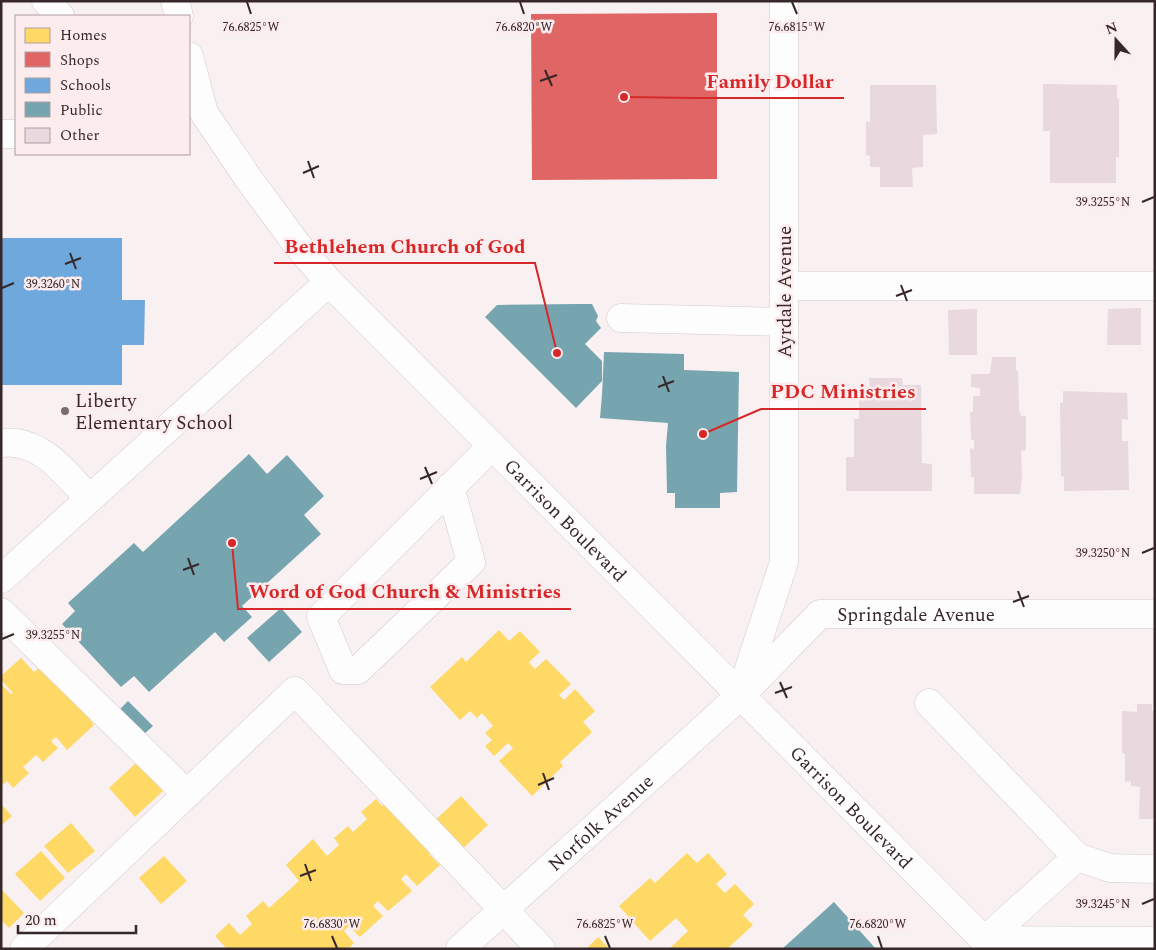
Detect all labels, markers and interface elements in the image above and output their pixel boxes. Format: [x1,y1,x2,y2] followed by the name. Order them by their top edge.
[15,15,190,155] legend
[1091,15,1141,65] north arrow
[1102,16,1121,40] text: N
[223,18,280,37] text: 76.6825°W
[496,18,553,37] text: 76.6820°W
[769,18,826,37] text: 76.6815°W
[60,24,107,47] text: Homes
[60,49,100,72] text: Shops
[696,63,844,98] callout: Family Dollar
[706,67,834,97] text: Family Dollar
[60,74,111,97] text: Schools
[60,99,103,122] text: Public
[60,124,99,147] text: Other
[1076,193,1130,212] text: 39.3255°N
[771,226,800,358] street label: Ayrdale Avenue
[274,228,535,263] callout: Bethlehem Church of God
[284,232,526,262] text: Bethlehem Church of God
[26,275,80,294] text: 39.3260°N
[761,374,926,409] callout: PDC Ministries
[770,377,916,407] text: PDC Ministries
[75,387,233,438] place label: Liberty Elementary School
[59,405,71,417] marker: Liberty Elementary School
[497,453,633,589] street label: Garrison Boulevard
[1076,544,1130,563] text: 39.3250°N
[238,574,571,609] callout: Word of God Church & Ministries
[249,577,561,607] text: Word of God Church & Ministries
[837,601,995,630] street label: Springdale Avenue
[26,626,80,645] text: 39.3255°N
[782,740,919,876] street label: Garrison Boulevard
[542,768,661,879] street label: Norfolk Avenue
[1076,895,1130,914] text: 39.3245°N
[18,902,135,934] scale bar
[25,909,57,932] text: 20 m
[304,915,361,934] text: 76.6830°W
[577,915,634,934] text: 76.6825°W
[850,915,907,934] text: 76.6820°W

